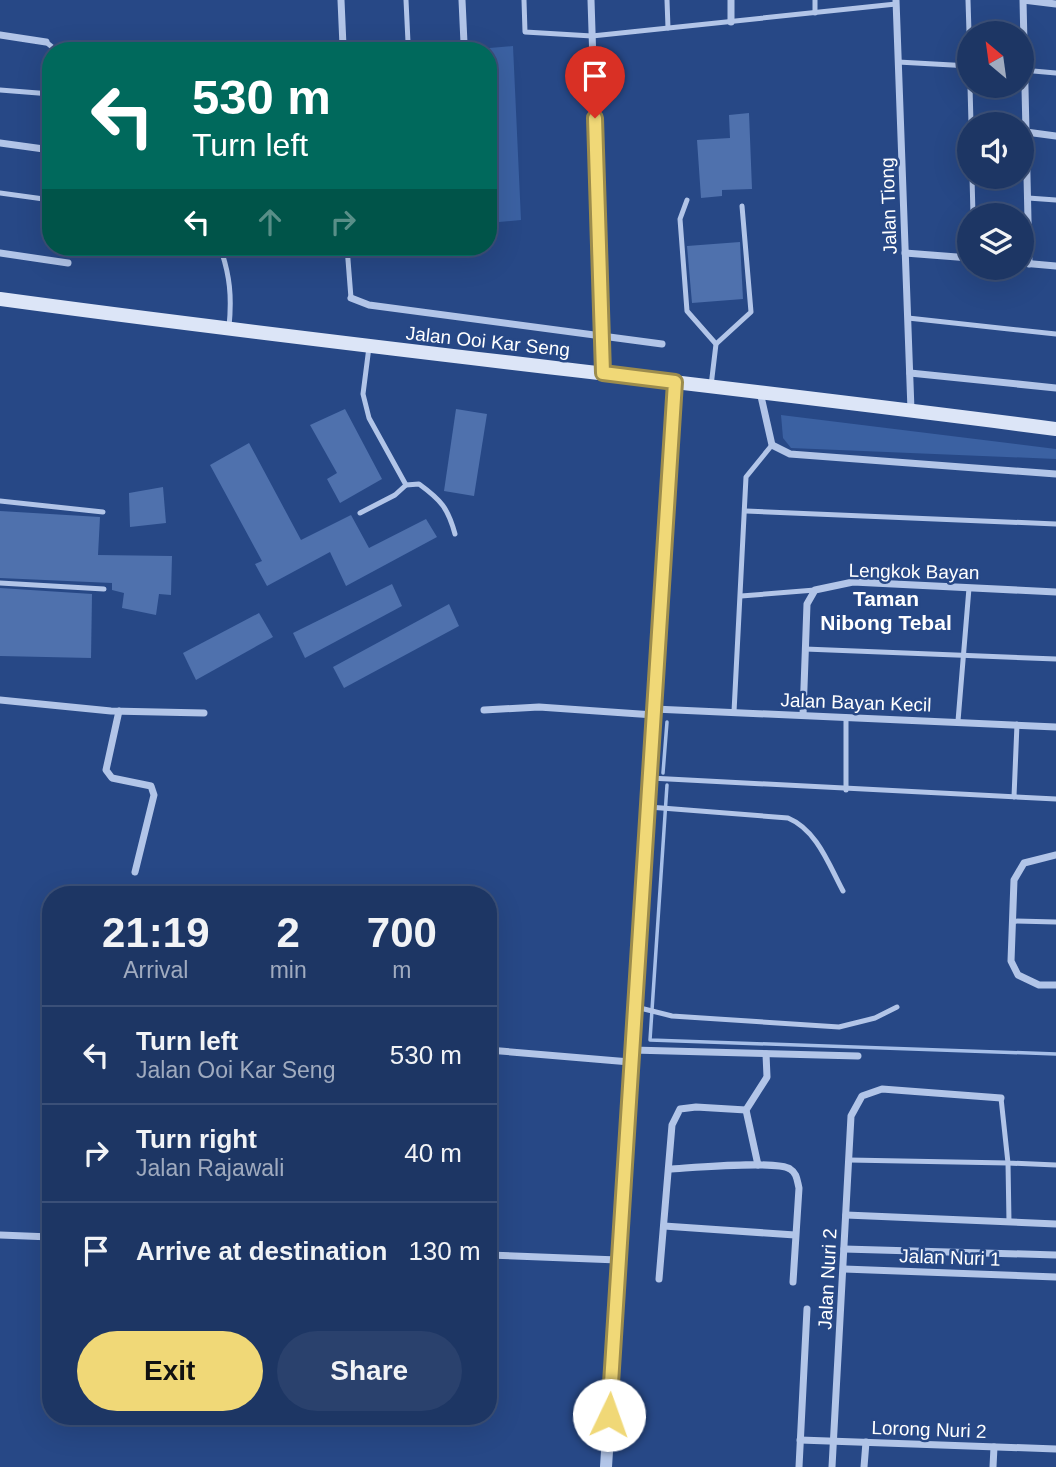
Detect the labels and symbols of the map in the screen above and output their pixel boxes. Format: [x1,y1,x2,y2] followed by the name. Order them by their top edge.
[957,21,1034,98] north arrow
[565,46,625,118] pin
[876,157,901,255] street label: Jalan Tiong
[405,322,571,361] street label: Jalan Ooi Kar Seng
[848,560,980,583] street label: Lengkok Bayan
[820,587,952,634] district label: Taman Nibong Tebal
[780,689,932,716] street label: Jalan Bayan Kecil
[814,1228,841,1330] street label: Jalan Nuri 2
[899,1245,1001,1270] street label: Jalan Nuri 1
[572,1378,646,1452] position arrow
[871,1417,987,1442] street label: Lorong Nuri 2

